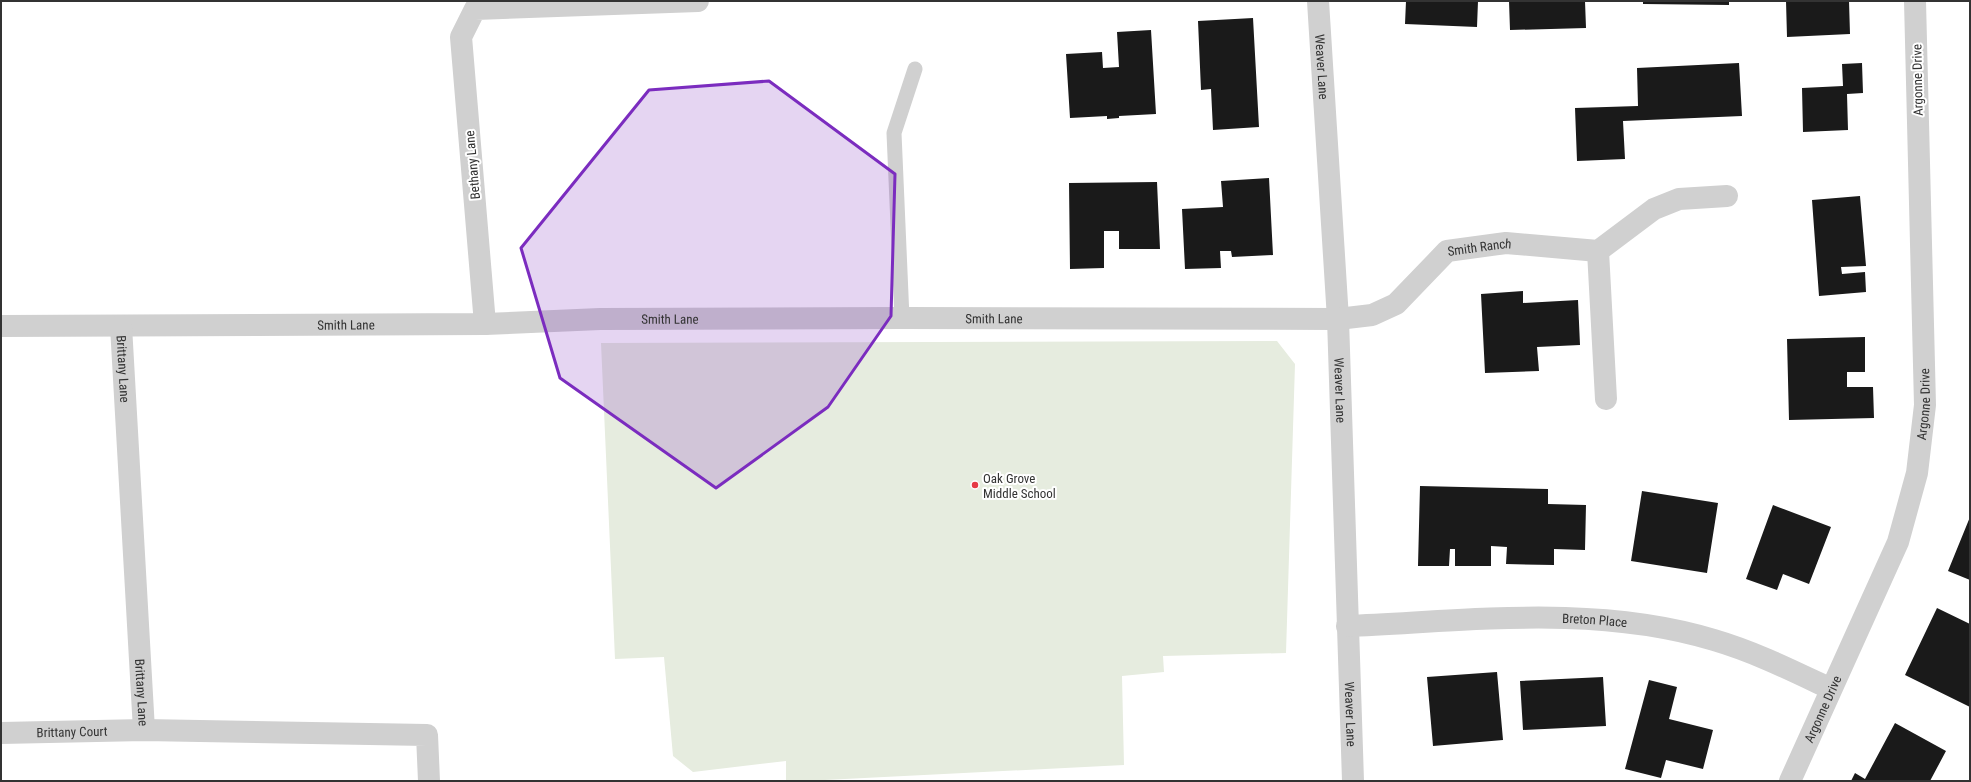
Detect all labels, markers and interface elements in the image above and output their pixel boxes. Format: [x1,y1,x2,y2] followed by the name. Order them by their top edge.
[1312,34,1331,100] street label: Weaver Lane
[1909,44,1926,116] street label: Argonne Drive
[462,130,483,200] street label: Bethany Lane
[1447,236,1512,259] street label: Smith Ranch
[965,311,1023,326] street label: Smith Lane
[641,312,699,327] street label: Smith Lane
[317,317,375,333] street label: Smith Lane
[114,335,132,403] street label: Brittany Lane
[1331,357,1348,423] street label: Weaver Lane
[1914,368,1933,441] street label: Argonne Drive
[983,471,1056,501] place label: Oak Grove Middle School
[970,480,980,490] marker: Oak Grove Middle School
[1562,611,1628,630] street label: Breton Place
[132,658,151,727] street label: Brittany Lane
[1801,673,1845,745] street label: Argonne Drive
[1342,681,1359,747] street label: Weaver Lane
[36,724,108,740] street label: Brittany Court

